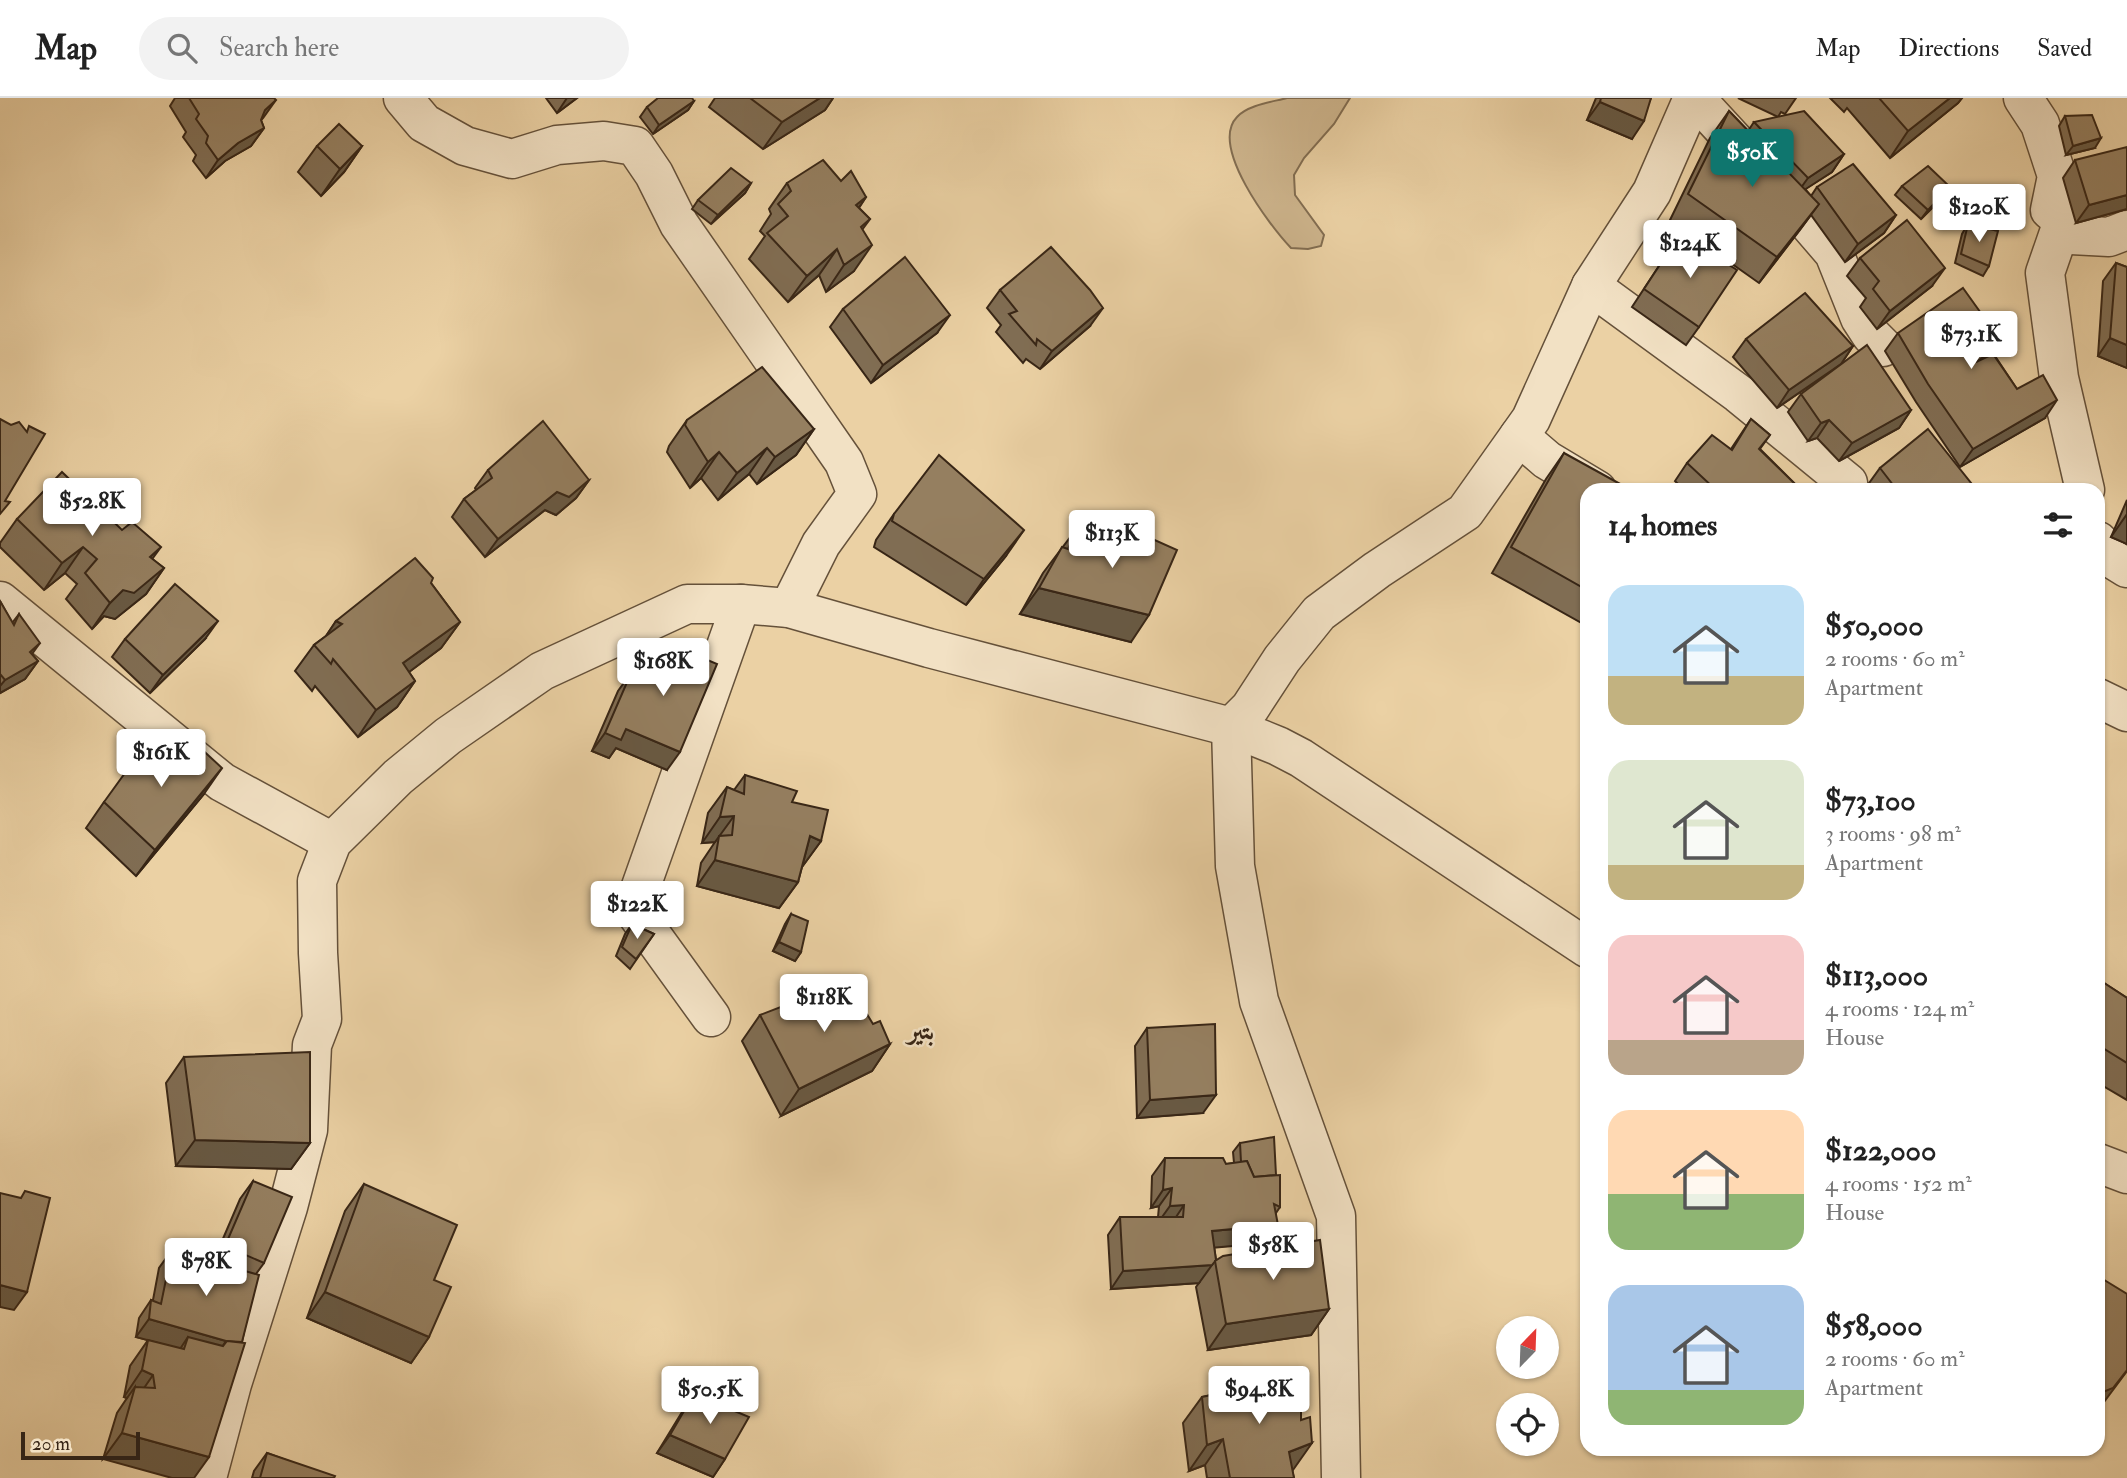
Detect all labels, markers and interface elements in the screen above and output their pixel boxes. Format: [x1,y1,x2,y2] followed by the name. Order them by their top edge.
[139,17,629,80] search box
[35,28,97,69] text: Map
[163,29,201,67] icon: search
[219,32,339,64] text: Search here
[1815,33,1860,64] text: Map
[1898,33,1999,64] text: Directions
[2037,33,2092,64] text: Saved
[1711,130,1793,189] pin: $50K
[1727,137,1777,166] text: $50K
[1930,184,2028,244] pin: $120K
[1949,192,2009,221] text: $120K
[1641,220,1739,280] pin: $124K
[1659,228,1721,257] text: $124K
[1914,312,2028,371] pin: $73.1K
[1940,319,2002,348] text: $73.1K
[35,478,149,538] pin: $52.8K
[59,486,125,515] text: $52.8K
[2039,506,2077,544] icon: filters
[1608,507,1717,544] text: 14 homes
[1063,510,1161,570] pin: $113K
[1085,518,1139,547] text: $113K
[1825,607,1924,644] text: $50,000
[1664,613,1748,697] icon: home
[614,638,712,698] pin: $168K
[1825,644,1965,673] text: 2 rooms · 60 m²
[633,646,693,675] text: $168K
[1825,673,1923,702] text: Apartment
[112,730,210,789] pin: $161K
[133,737,189,766] text: $161K
[1825,782,1916,819] text: $73,100
[1664,788,1748,872] icon: home
[1825,819,1961,848] text: 3 rooms · 98 m²
[1825,848,1923,877] text: Apartment
[588,882,686,941] pin: $122K
[607,889,667,918] text: $122K
[1825,957,1928,994] text: $113,000
[1664,963,1748,1047] icon: home
[775,974,873,1034] pin: $118K
[796,982,852,1011] text: $118K
[1825,994,1974,1023] text: 4 rooms · 124 m²
[905,1013,935,1048] district label: بتير
[1825,1023,1884,1052] text: House
[1825,1132,1936,1169] text: $122,000
[1664,1138,1748,1222] icon: home
[1825,1169,1972,1198] text: 4 rooms · 152 m²
[1825,1198,1884,1227] text: House
[1232,1222,1314,1282] pin: $58K
[1248,1230,1298,1259] text: $58K
[165,1238,247,1298] pin: $78K
[181,1246,231,1275] text: $78K
[1825,1307,1923,1344] text: $58,000
[1664,1313,1748,1397] icon: home
[1496,1316,1559,1379] north arrow
[1496,1316,1559,1456] map controls
[1825,1344,1965,1373] text: 2 rooms · 60 m²
[653,1366,767,1426] pin: $50.5K
[1202,1366,1316,1426] pin: $94.8K
[1825,1373,1923,1402] text: Apartment
[677,1374,743,1403] text: $50.5K
[1224,1374,1294,1403] text: $94.8K
[1496,1393,1559,1456] button: locate
[21,1429,140,1461] scale bar
[32,1432,70,1456] text: 20 m

